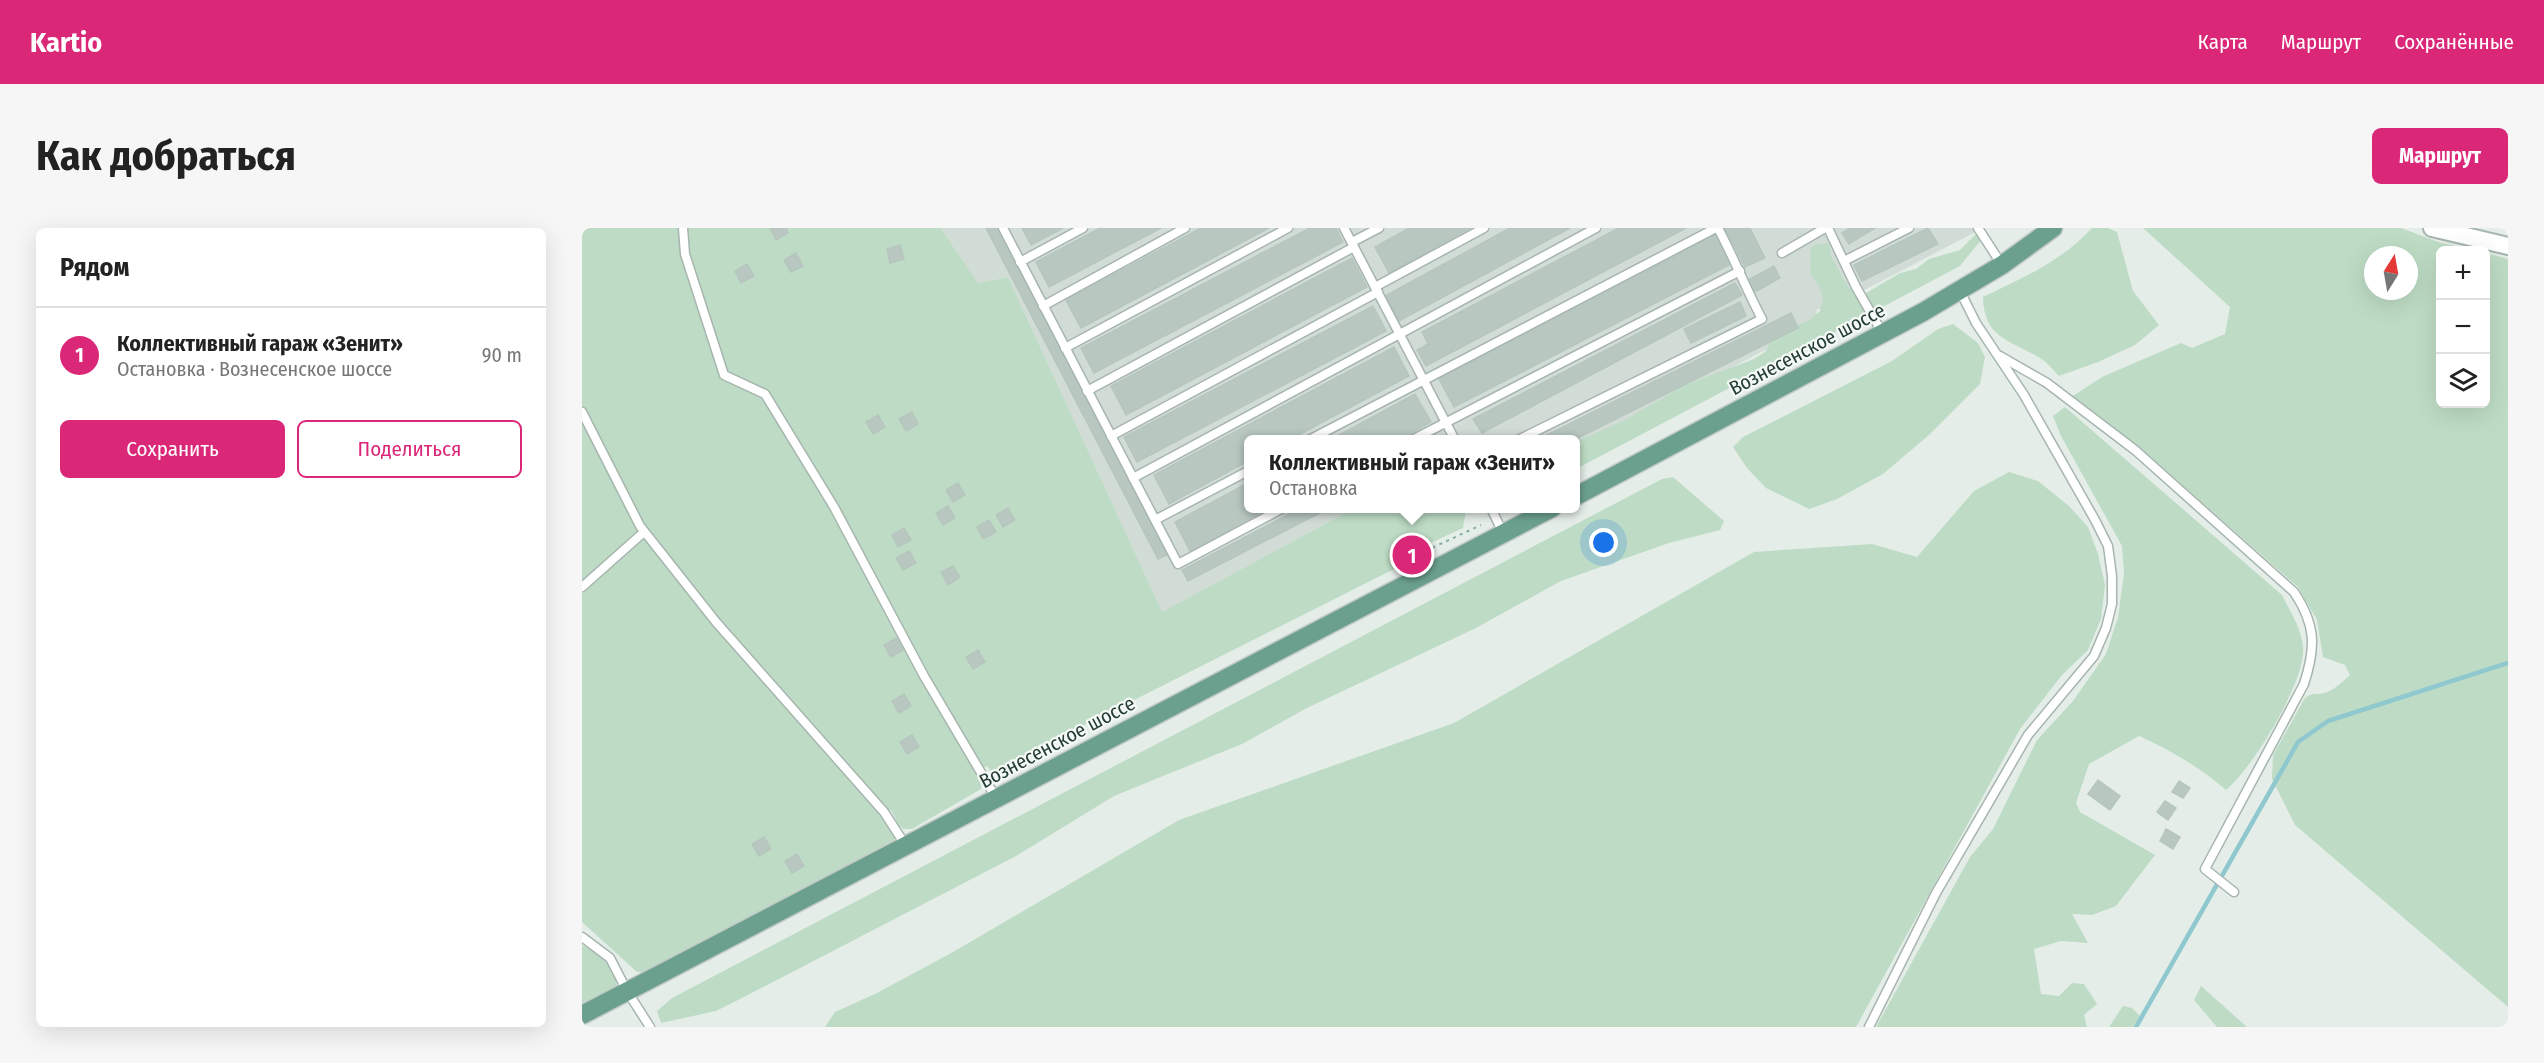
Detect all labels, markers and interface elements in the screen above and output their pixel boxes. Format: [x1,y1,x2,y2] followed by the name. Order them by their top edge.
[30,26,102,59] text: Kartio
[2198,29,2248,55] text: Карта
[2281,29,2361,55] text: Маршрут
[2394,29,2514,55] text: Сохранённые
[2372,128,2508,184] button: Маршрут
[36,131,296,181] text: Как добраться
[2364,246,2418,300] north arrow
[2436,246,2490,408] map controls
[2436,246,2490,300] button: +
[60,252,129,283] text: Рядом
[1725,298,1889,400] street label: Вознесенское шоссе
[2436,300,2490,354] button: −
[117,330,403,357] text: Коллективный гараж «Зенит»
[75,343,84,367] text: 1
[482,343,522,367] text: 90 m
[2436,354,2490,408] button: layers
[117,357,392,381] text: Остановка · Вознесенское шоссе
[60,420,285,478] button: Сохранить
[297,420,522,478] button: Поделиться
[1244,435,1580,513] popup
[1269,449,1555,476] text: Коллективный гараж «Зенит»
[1269,476,1358,500] text: Остановка
[1589,528,1618,557] your location
[1392,532,1432,578] pin: 1
[975,691,1139,793] street label: Вознесенское шоссе

